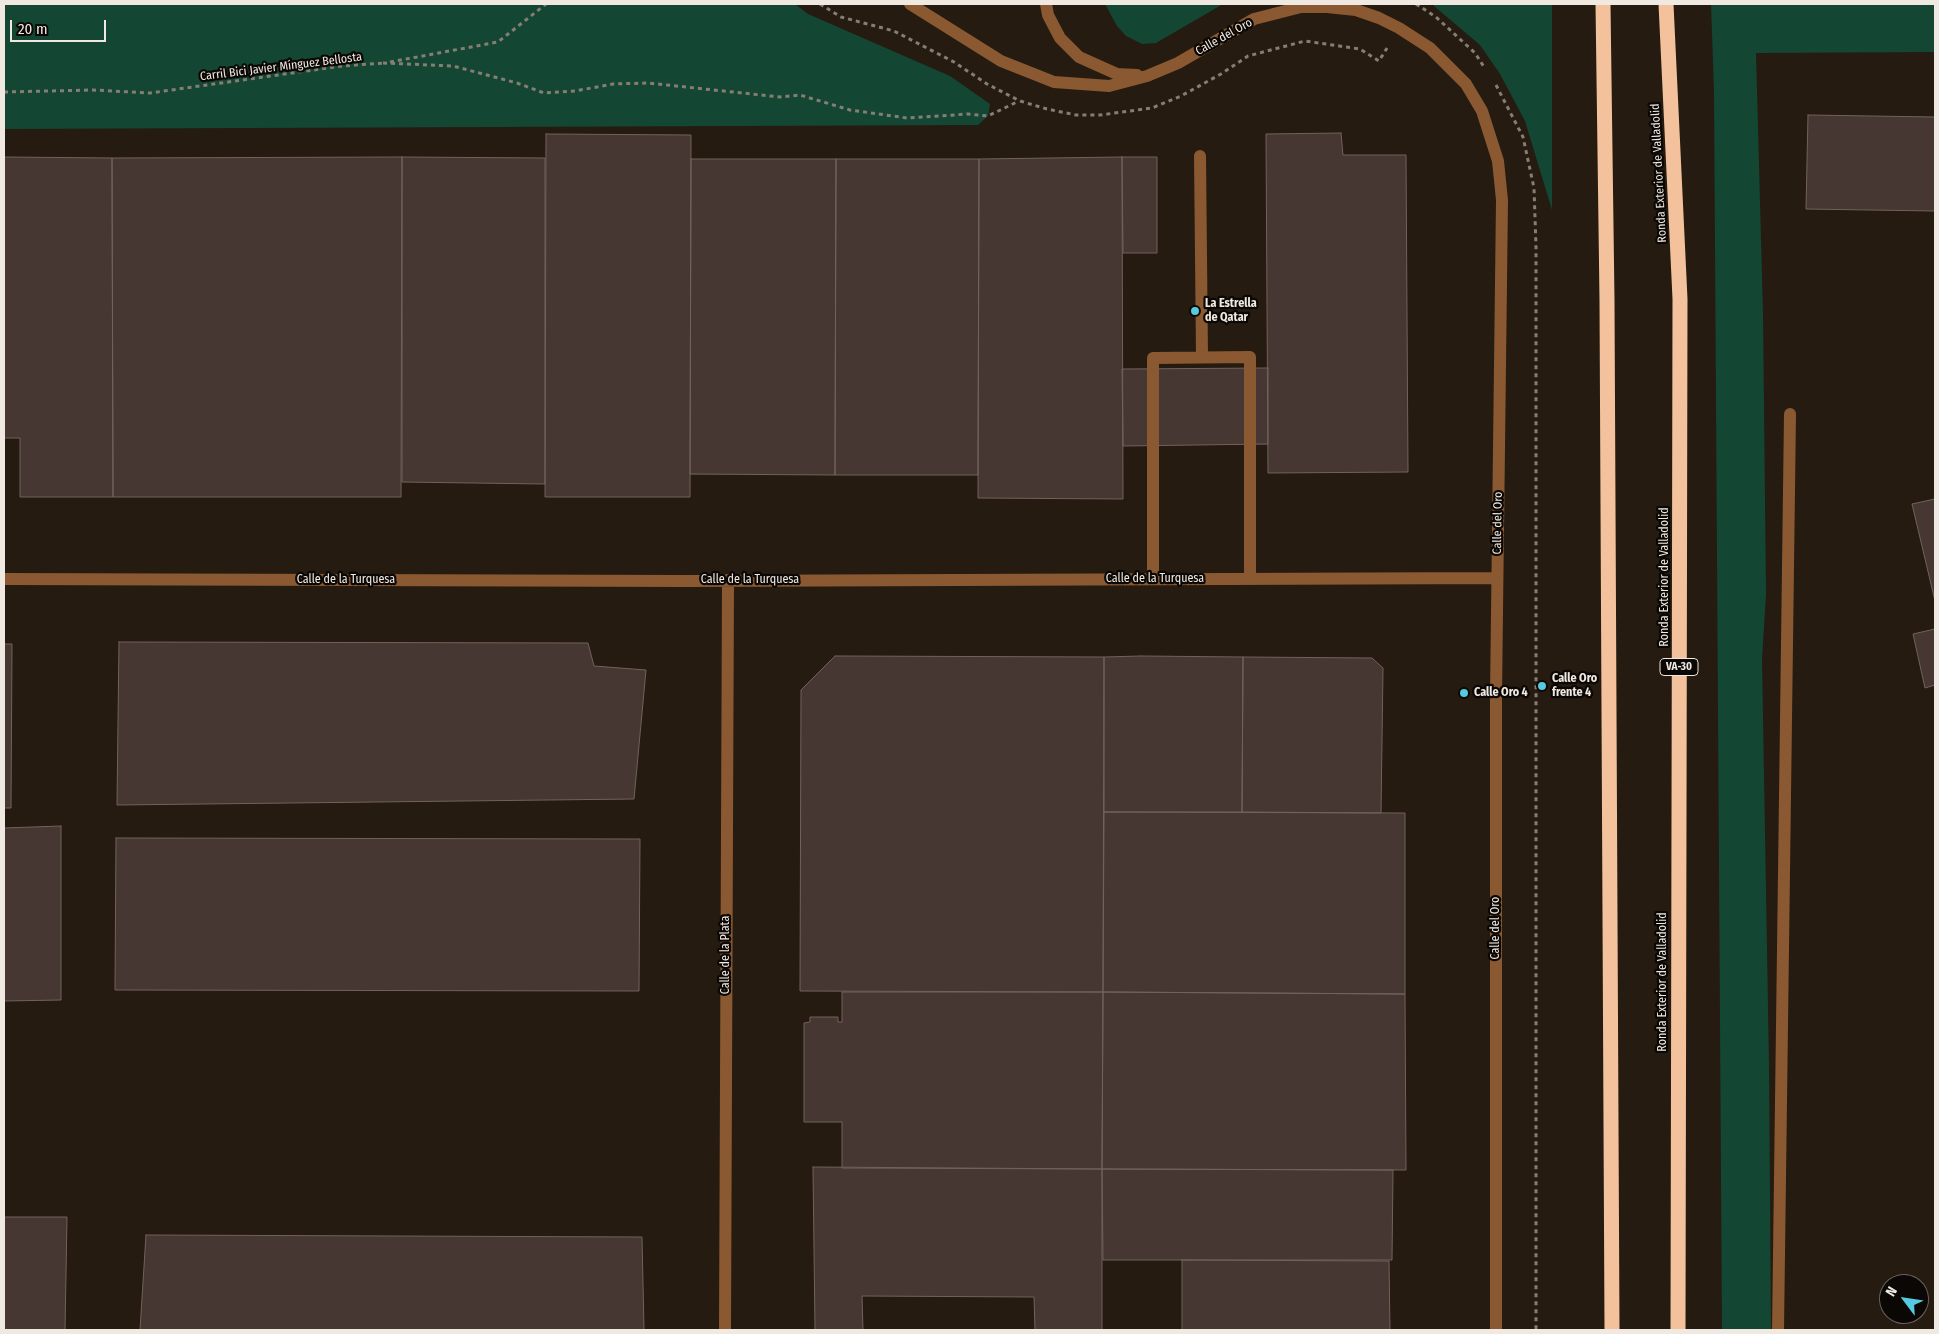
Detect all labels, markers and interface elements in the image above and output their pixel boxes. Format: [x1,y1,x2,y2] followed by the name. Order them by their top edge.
[12,10,109,42] scale bar
[1193,15,1255,59] street label: Calle del Oro
[18,20,48,38] text: 20 m
[199,50,363,84] street label: Carril Bici Javier Mínguez Bellosta
[1648,103,1670,243] street label: Ronda Exterior de Valladolid
[1205,297,1257,325] place label: La Estrella de Qatar
[1189,305,1201,317] marker: La Estrella de Qatar
[1490,491,1506,555] street label: Calle del Oro
[1658,507,1672,647] street label: Ronda Exterior de Valladolid
[1106,572,1204,586] street label: Calle de la Turquesa
[297,573,395,587] street label: Calle de la Turquesa
[701,573,799,587] street label: Calle de la Turquesa
[1660,659,1698,676] road number: VA-30
[1552,672,1597,700] place label: Calle Oro frente 4
[1536,680,1548,692] marker: Calle Oro frente 4
[1474,686,1528,700] place label: Calle Oro 4
[1458,687,1470,699] marker: Calle Oro 4
[1489,897,1503,959] street label: Calle del Oro
[1656,912,1670,1052] street label: Ronda Exterior de Valladolid
[719,916,733,994] street label: Calle de la Plata
[1879,1274,1929,1324] north arrow
[1882,1284,1901,1300] text: N

